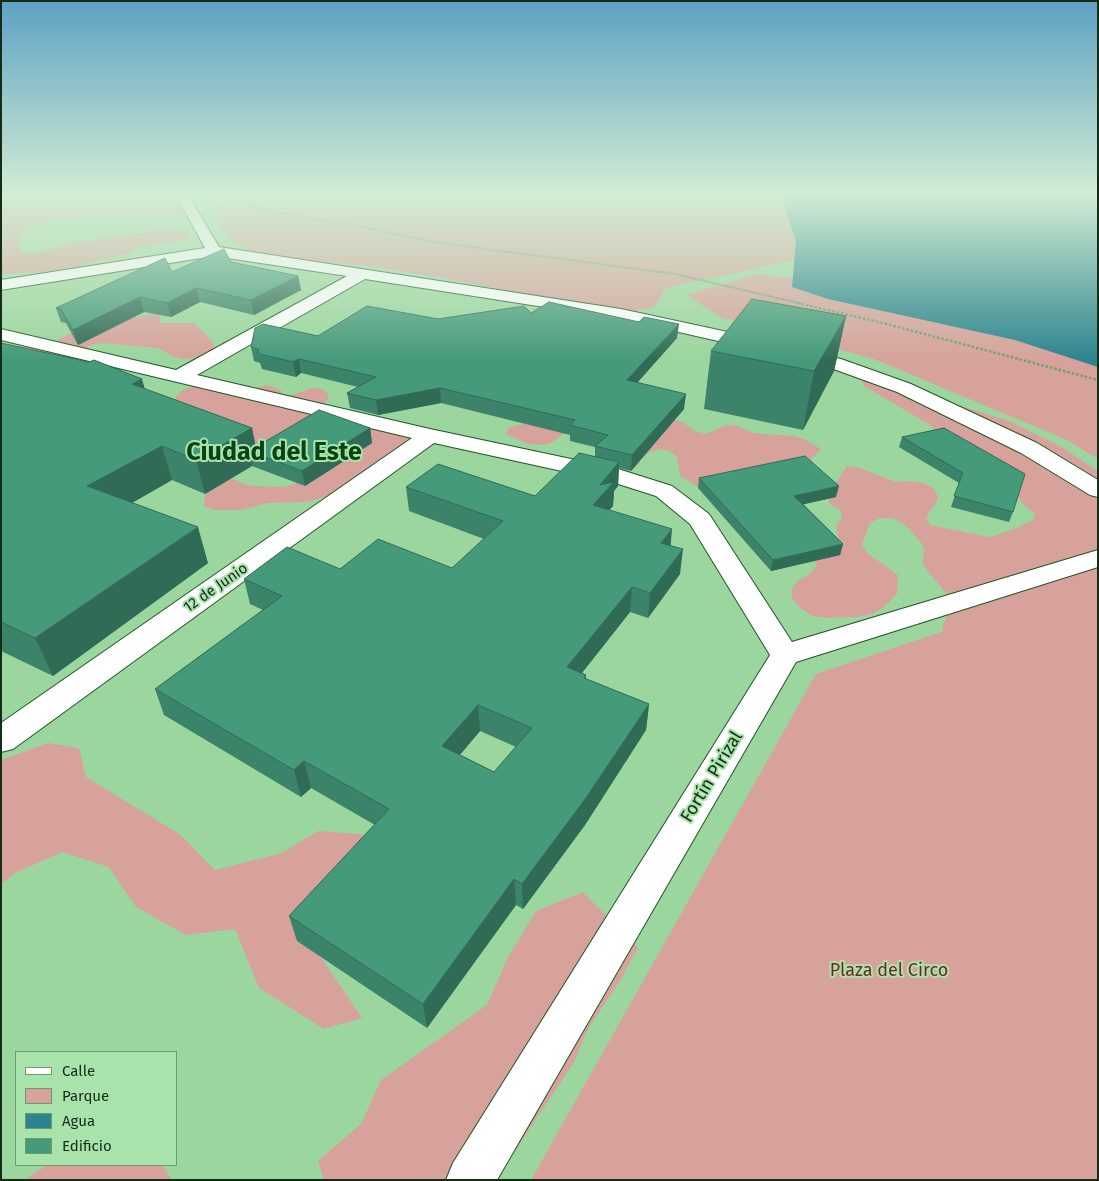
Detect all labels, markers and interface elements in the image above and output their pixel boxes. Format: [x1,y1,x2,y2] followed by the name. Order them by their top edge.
[186,438,362,468] district label: Ciudad del Este
[180,559,252,617] street label: 12 de Junio
[676,727,748,827] street label: Fortín Pirizal
[830,960,948,982] park label: Plaza del Circo
[15,1051,178,1166] legend
[62,1062,95,1080] text: Calle
[62,1087,109,1105] text: Parque
[62,1112,95,1130] text: Agua
[62,1137,112,1155] text: Edificio

